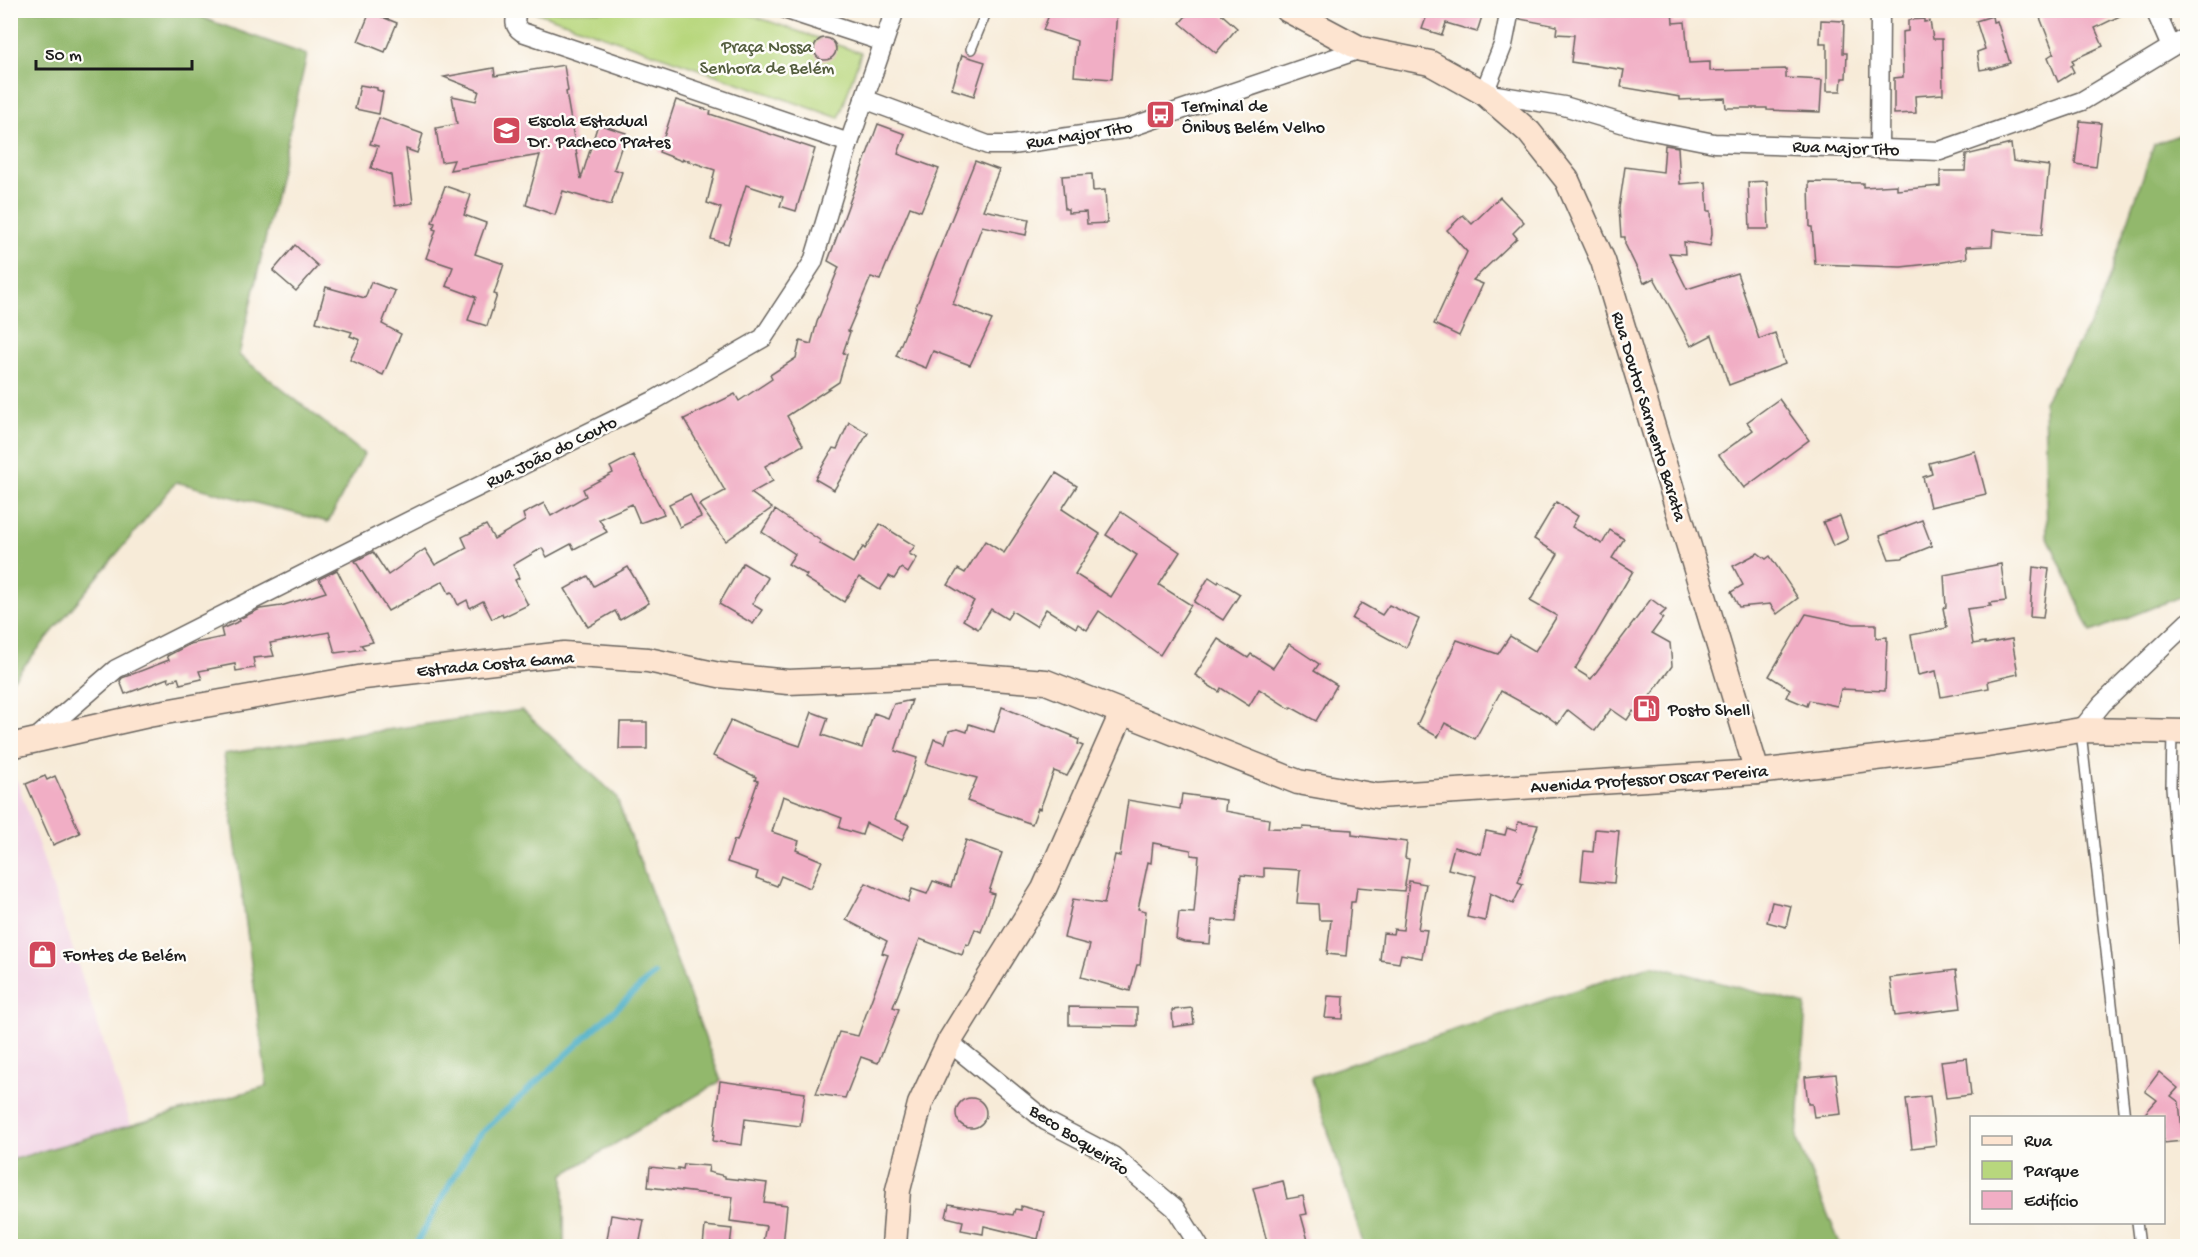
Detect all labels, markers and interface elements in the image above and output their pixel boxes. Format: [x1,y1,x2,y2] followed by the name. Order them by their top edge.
[36,33,192,71] scale bar
[700,38,834,80] park label: Praça Nossa Senhora de Belém
[45,46,82,67] text: 50 m
[1181,97,1325,139] place label: Terminal de Ônibus Belém Velho
[1145,99,1177,131] bus stop icon: Terminal de Ônibus Belém Velho
[527,112,672,154] place label: Escola Estadual Dr. Pacheco Prates
[491,114,523,146] school or university icon: Escola Estadual Dr. Pacheco Prates
[1025,118,1134,155] street label: Rua Major Tito
[1792,137,1900,162] street label: Rua Major Tito
[1606,309,1690,525] street label: Rua Doutor Sarmento Barata
[483,412,621,494] street label: Rua João do Couto
[416,648,576,683] street label: Estrada Costa Gama
[1631,693,1663,725] fuel station icon: Posto Shell
[1667,701,1750,722] place label: Posto Shell
[1530,762,1770,799] street label: Avenida Professor Oscar Pereira
[26,938,58,970] shop icon: Fontes de Belém
[62,946,186,967] place label: Fontes de Belém
[1024,1100,1133,1181] street label: Beco Boqueirão
[1970,1116,2165,1224] legend
[2024,1132,2053,1153] text: Rua
[2023,1162,2080,1183] text: Parque
[2024,1192,2078,1213] text: Edifício

